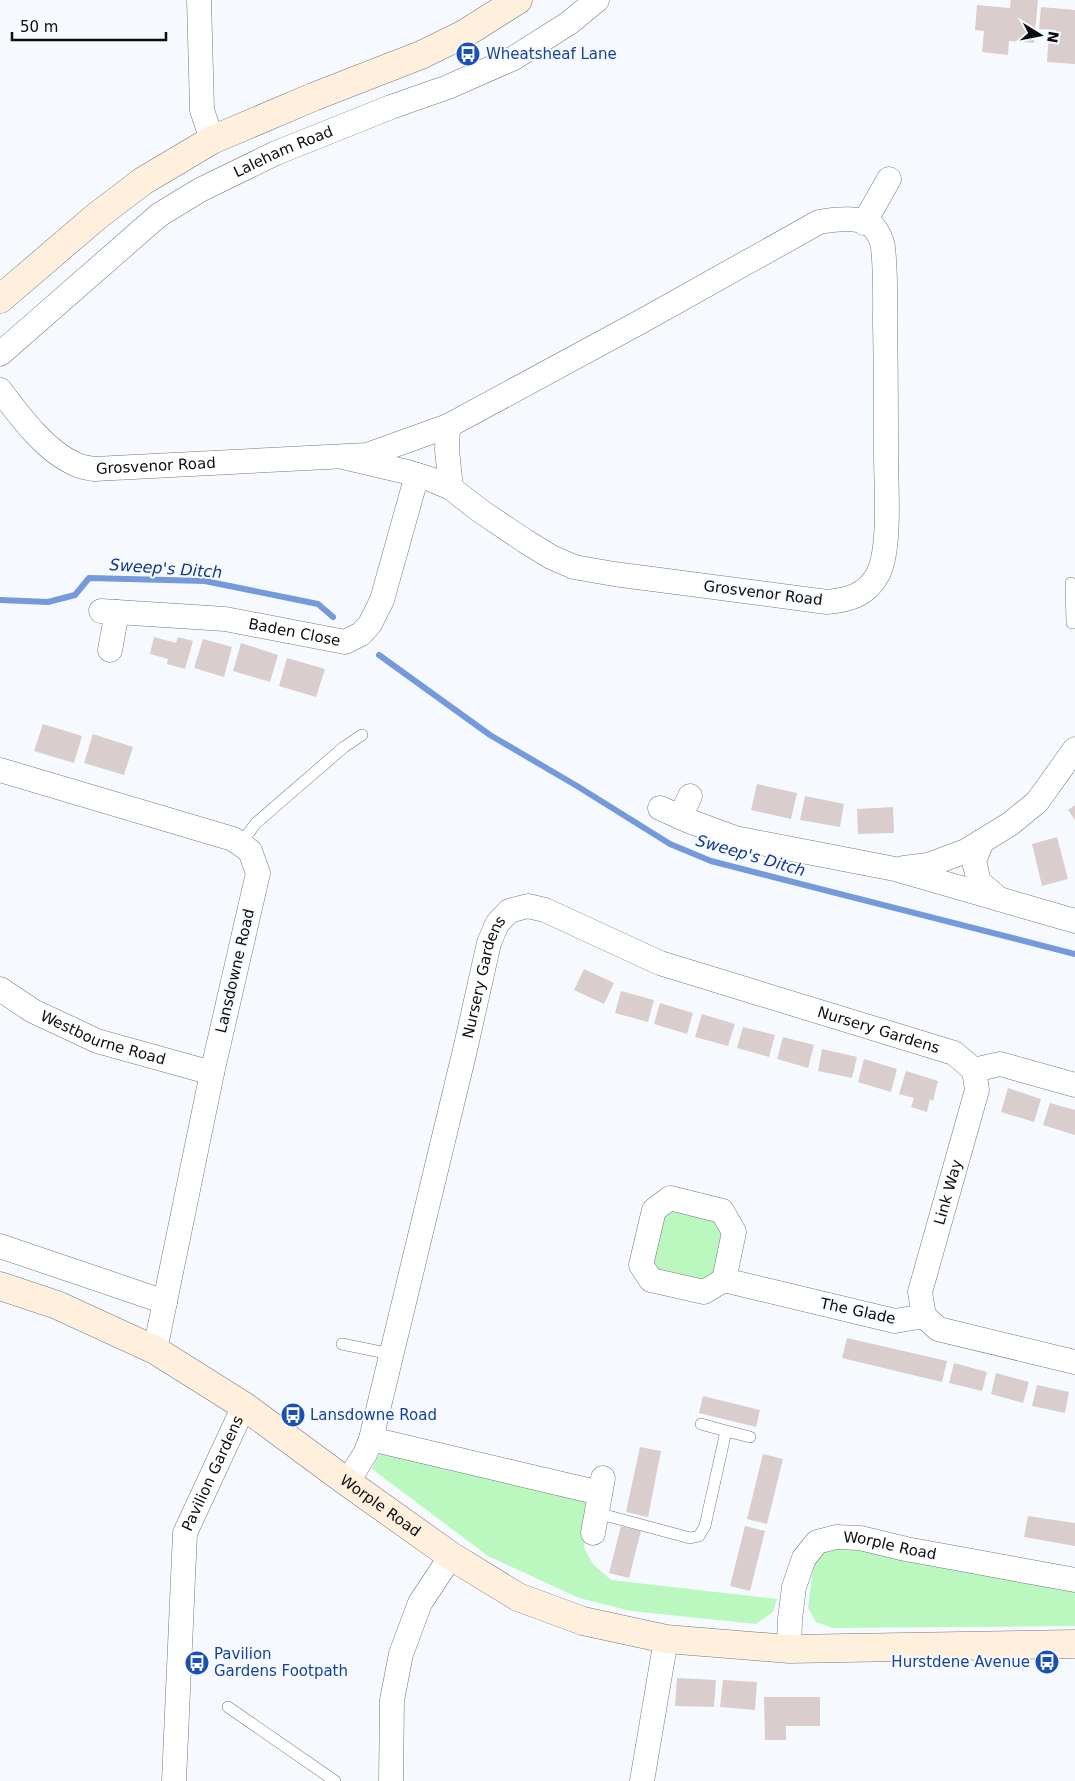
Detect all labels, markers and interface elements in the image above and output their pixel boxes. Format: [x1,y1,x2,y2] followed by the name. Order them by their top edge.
[12,10,166,42] scale bar
[1015,10,1065,60] north arrow
[20,18,58,36] text: 50 m
[1044,30,1062,44] text: N
[455,41,481,67] bus stop icon: Wheatsheaf Lane
[486,45,617,63] place label: Wheatsheaf Lane
[231,122,336,181] street label: Laleham Road
[95,454,216,478] street label: Grosvenor Road
[109,555,223,582] water label: Sweep's Ditch
[702,577,824,609] street label: Grosvenor Road
[247,615,342,650] street label: Baden Close
[694,831,808,880] water label: Sweep's Ditch
[212,907,258,1035] street label: Lansdowne Road
[459,912,509,1040] street label: Nursery Gardens
[815,1003,942,1057] street label: Nursery Gardens
[38,1007,168,1069] street label: Westbourne Road
[930,1157,966,1227] street label: Link Way
[818,1294,897,1328] street label: The Glade
[280,1402,306,1428] bus stop icon: Lansdowne Road
[310,1406,437,1424] place label: Lansdowne Road
[178,1413,247,1534] street label: Pavilion Gardens
[337,1471,424,1541] street label: Worple Road
[843,1528,938,1563] street label: Worple Road
[214,1645,348,1680] place label: Pavilion Gardens Footpath
[1034,1649,1060,1675] bus stop icon: Hurstdene Avenue
[184,1650,210,1676] bus stop icon: Pavilion Gardens Footpath
[891,1653,1030,1671] place label: Hurstdene Avenue

